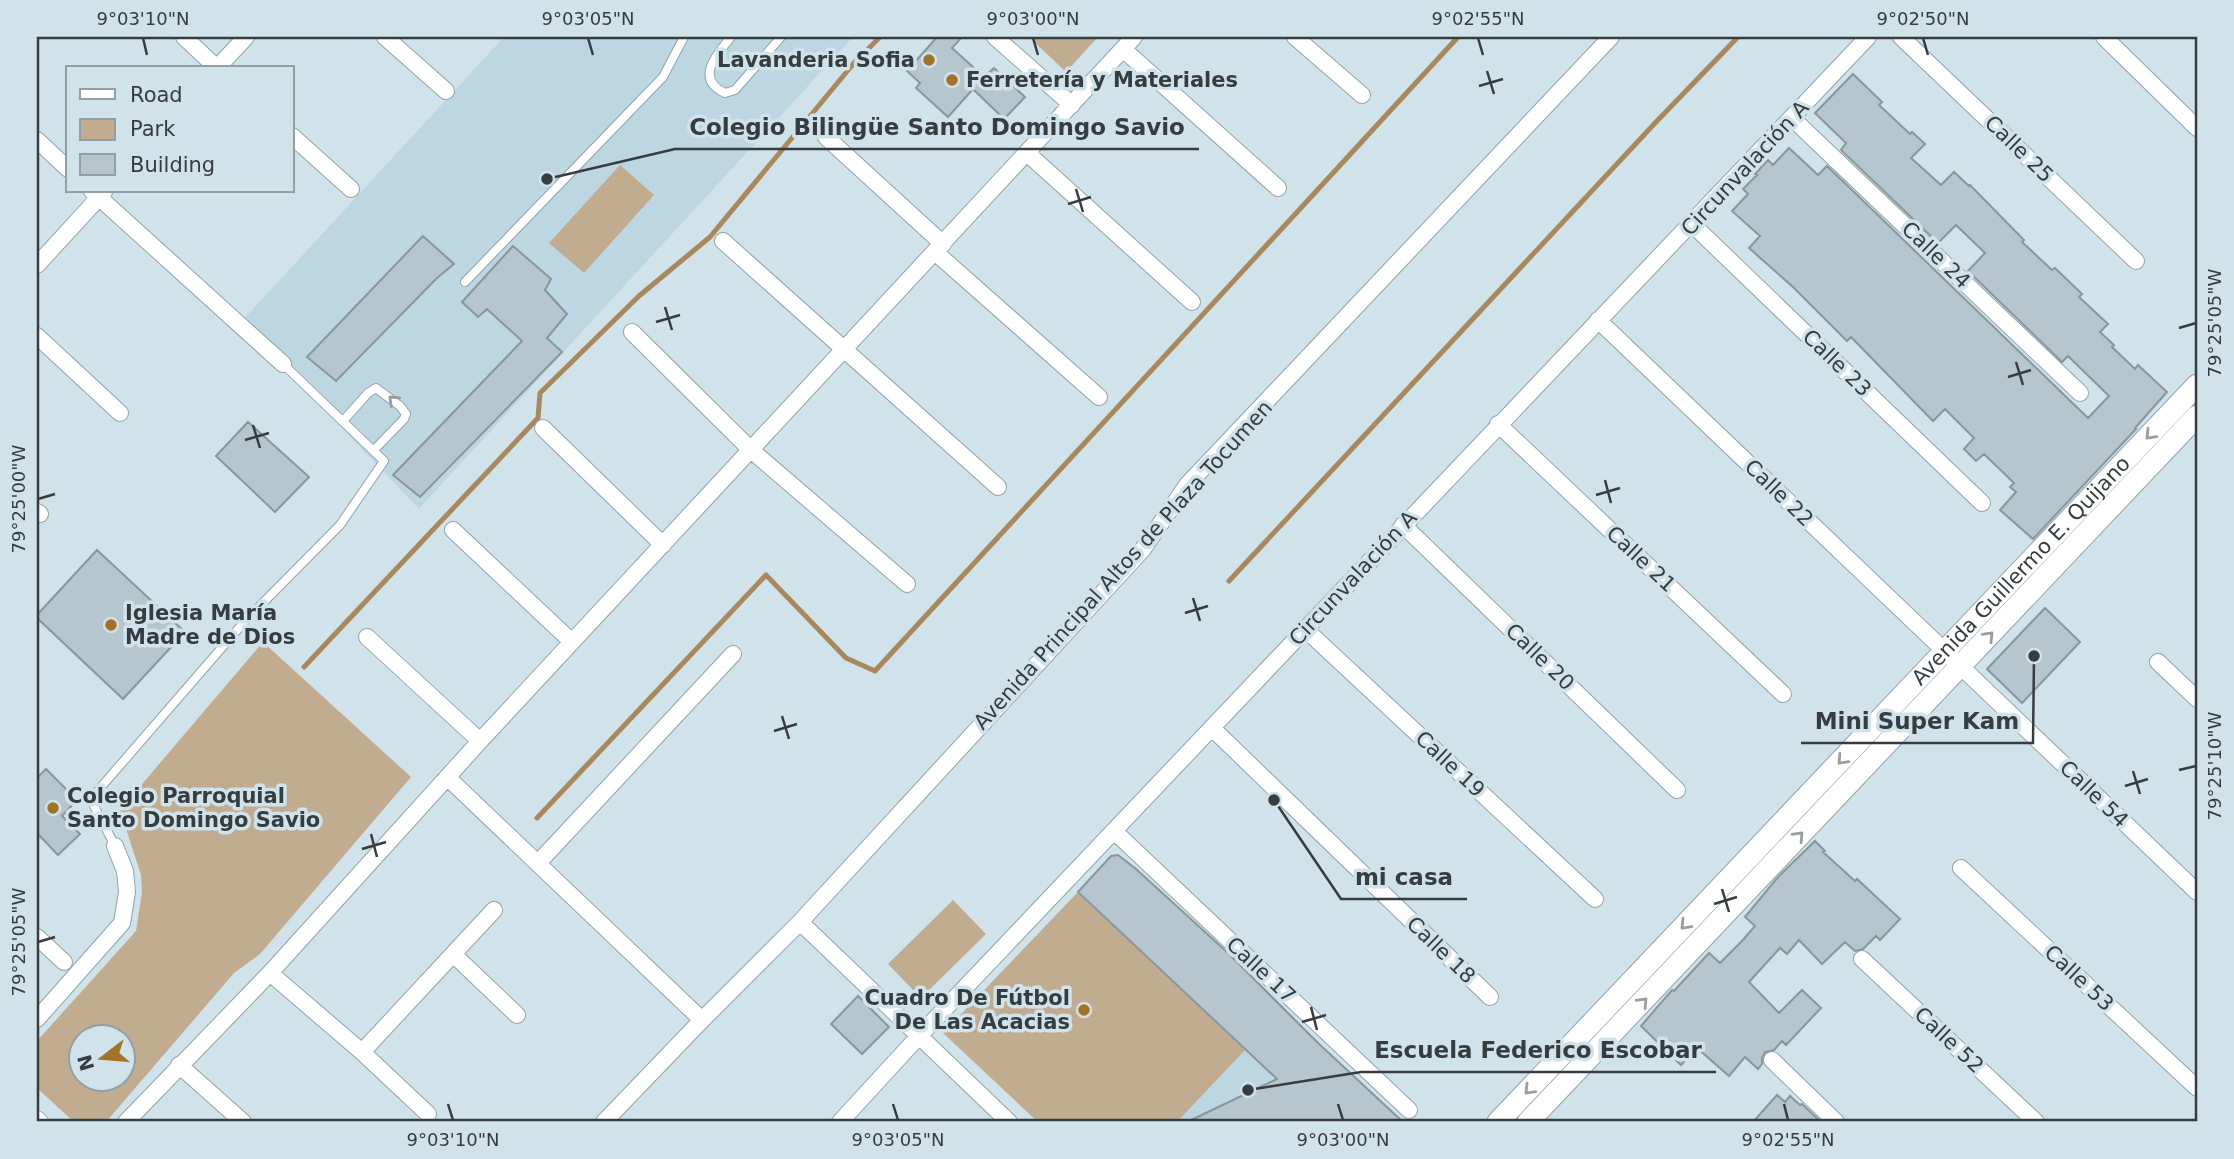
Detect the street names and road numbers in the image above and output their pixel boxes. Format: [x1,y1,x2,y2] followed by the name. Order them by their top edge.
[1676,95,1814,240] street label: Circunvalación A
[1980,111,2058,187] street label: Calle 25
[1897,217,1975,293] street label: Calle 24
[1798,325,1876,401] street label: Calle 23
[969,396,1277,734] street label: Avenida Principal Altos de Plaza Tocumen
[1907,451,2135,690] street label: Avenida Guillermo E. Quijano
[1740,455,1818,531] street label: Calle 22
[1284,505,1422,650] street label: Circunvalación A
[1602,521,1680,597] street label: Calle 21
[1501,619,1579,695] street label: Calle 20
[1411,726,1489,802] street label: Calle 19
[2055,756,2133,832] street label: Calle 54
[1402,912,1480,988] street label: Calle 18
[1222,932,1300,1008] street label: Calle 17
[2040,940,2118,1016] street label: Calle 53
[1910,1002,1988,1078] street label: Calle 52

